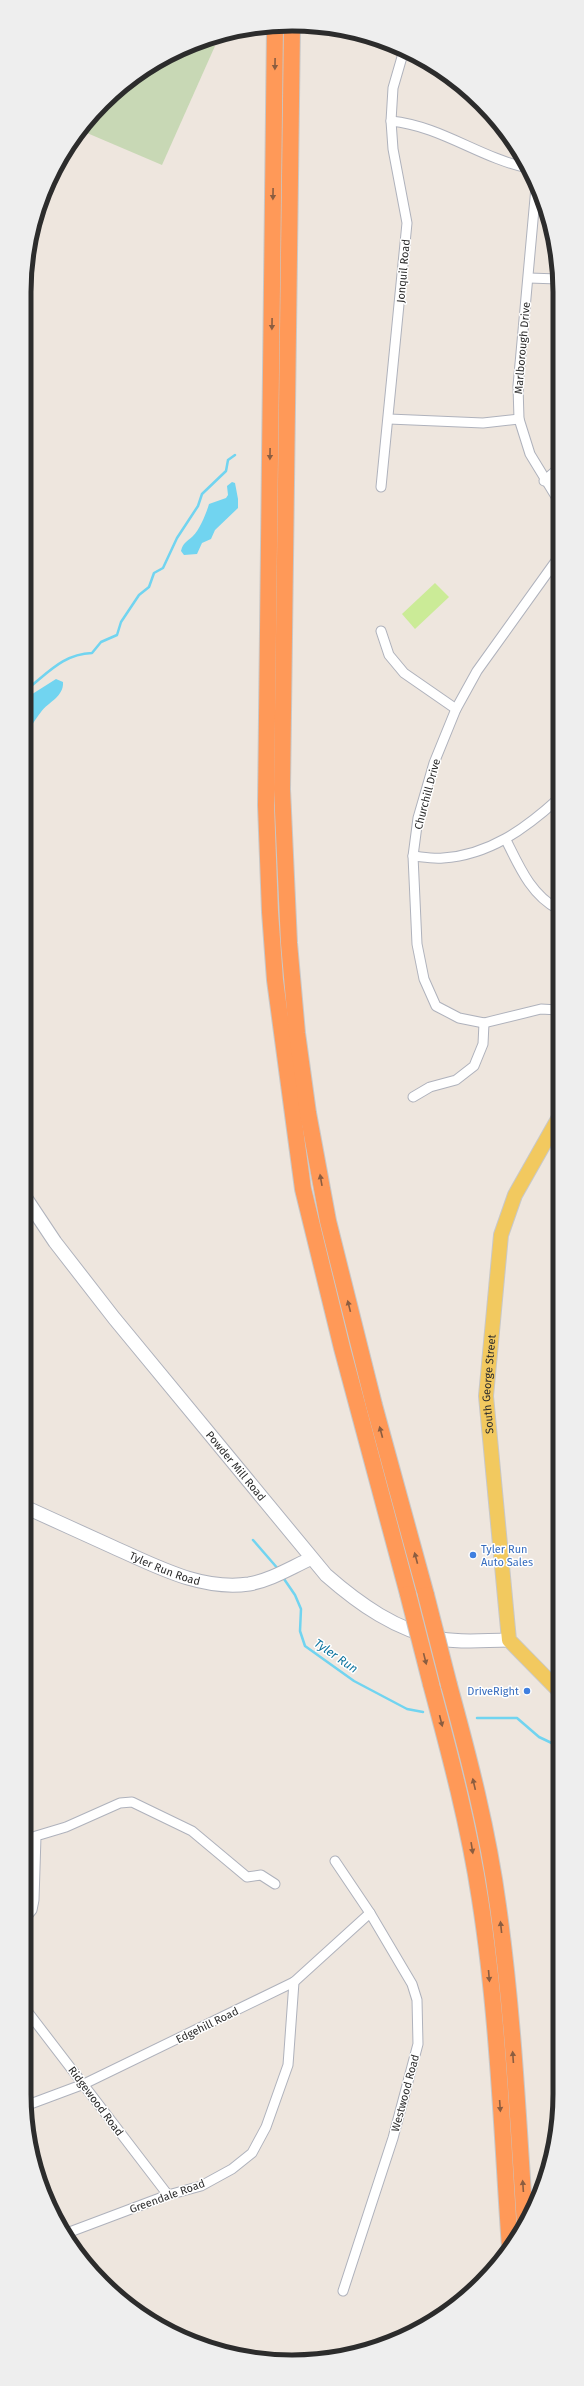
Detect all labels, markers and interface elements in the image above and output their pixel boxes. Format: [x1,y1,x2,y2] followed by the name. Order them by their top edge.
[272,58,278,71] one-way arrow
[270,188,276,201] one-way arrow
[394,239,413,303] street label: Jonquil Road
[512,301,533,395] street label: Marlborough Drive
[268,318,275,330] one-way arrow
[267,448,273,461] one-way arrow
[412,757,443,831] street label: Churchill Drive
[317,1173,323,1186] one-way arrow
[346,1300,352,1312] one-way arrow
[480,1334,499,1435] street label: South George Street
[378,1426,384,1438] one-way arrow
[203,1429,268,1504] street label: Powder Mill Road
[481,1543,533,1569] place label: Tyler Run Auto Sales
[127,1549,202,1588] street label: Tyler Run Road
[468,1550,478,1560] marker: Tyler Run Auto Sales
[412,1551,418,1564] one-way arrow
[312,1636,360,1676] water label: Tyler Run
[422,1653,428,1665] one-way arrow
[467,1685,519,1698] place label: DriveRight
[522,1686,532,1696] marker: DriveRight
[438,1716,444,1728] one-way arrow
[471,1778,477,1790] one-way arrow
[469,1842,475,1854] one-way arrow
[497,1921,504,1933] one-way arrow
[486,1970,493,1982] one-way arrow
[174,2005,241,2046] street label: Edgehill Road
[509,2051,516,2063] one-way arrow
[389,2053,422,2133] street label: Westwood Road
[65,2064,126,2139] street label: Ridgewood Road
[496,2100,503,2112] one-way arrow
[128,2177,207,2216] street label: Greendale Road
[519,2180,526,2192] one-way arrow

